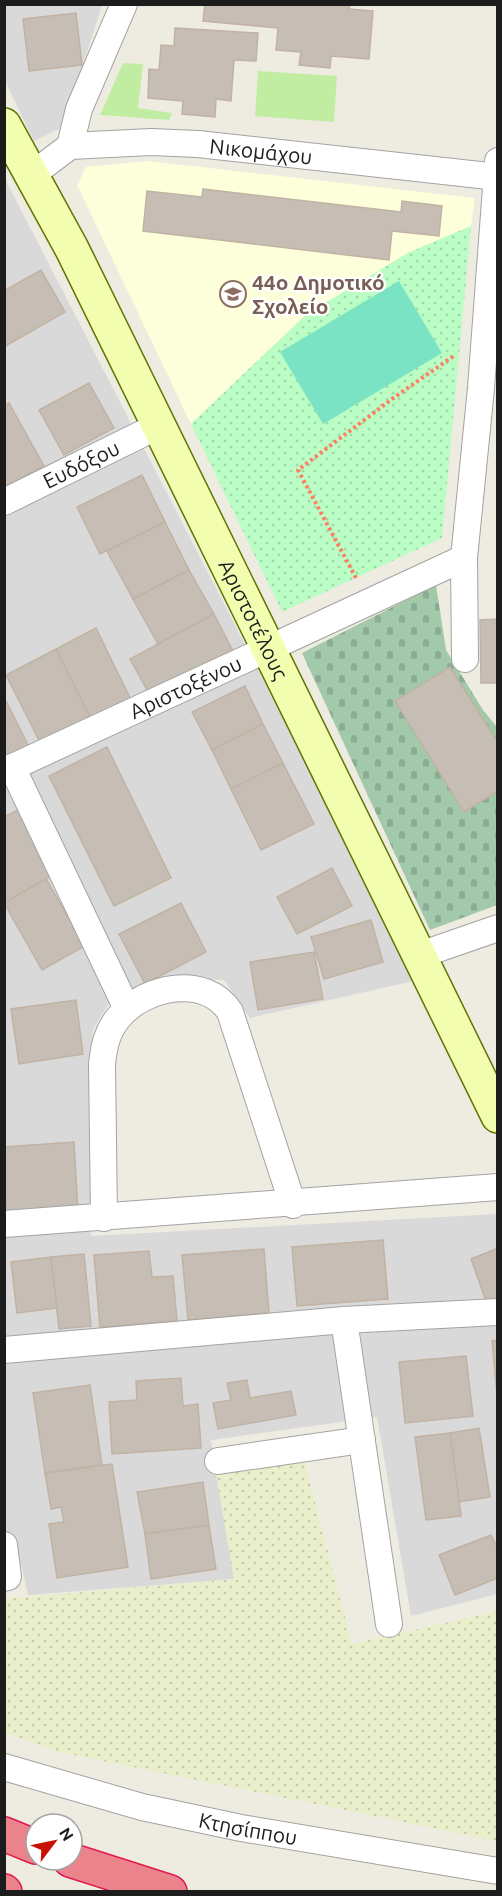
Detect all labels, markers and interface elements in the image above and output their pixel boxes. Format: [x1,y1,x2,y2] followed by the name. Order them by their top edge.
[208,133,314,169] street label: Νικομάχου
[252,270,385,318] place label: 44ο Δημοτικό Σχολείο
[218,279,248,309] school or university icon: 44ο Δημοτικό Σχολείο
[39,435,123,493] street label: Ευδόξου
[214,555,294,684] street label: Αριστοτέλους
[126,651,245,723] street label: Αριστοξένου
[197,1807,299,1849] street label: Κτησίππου
[24,1812,84,1872] north arrow
[56,1824,78,1844] text: N

